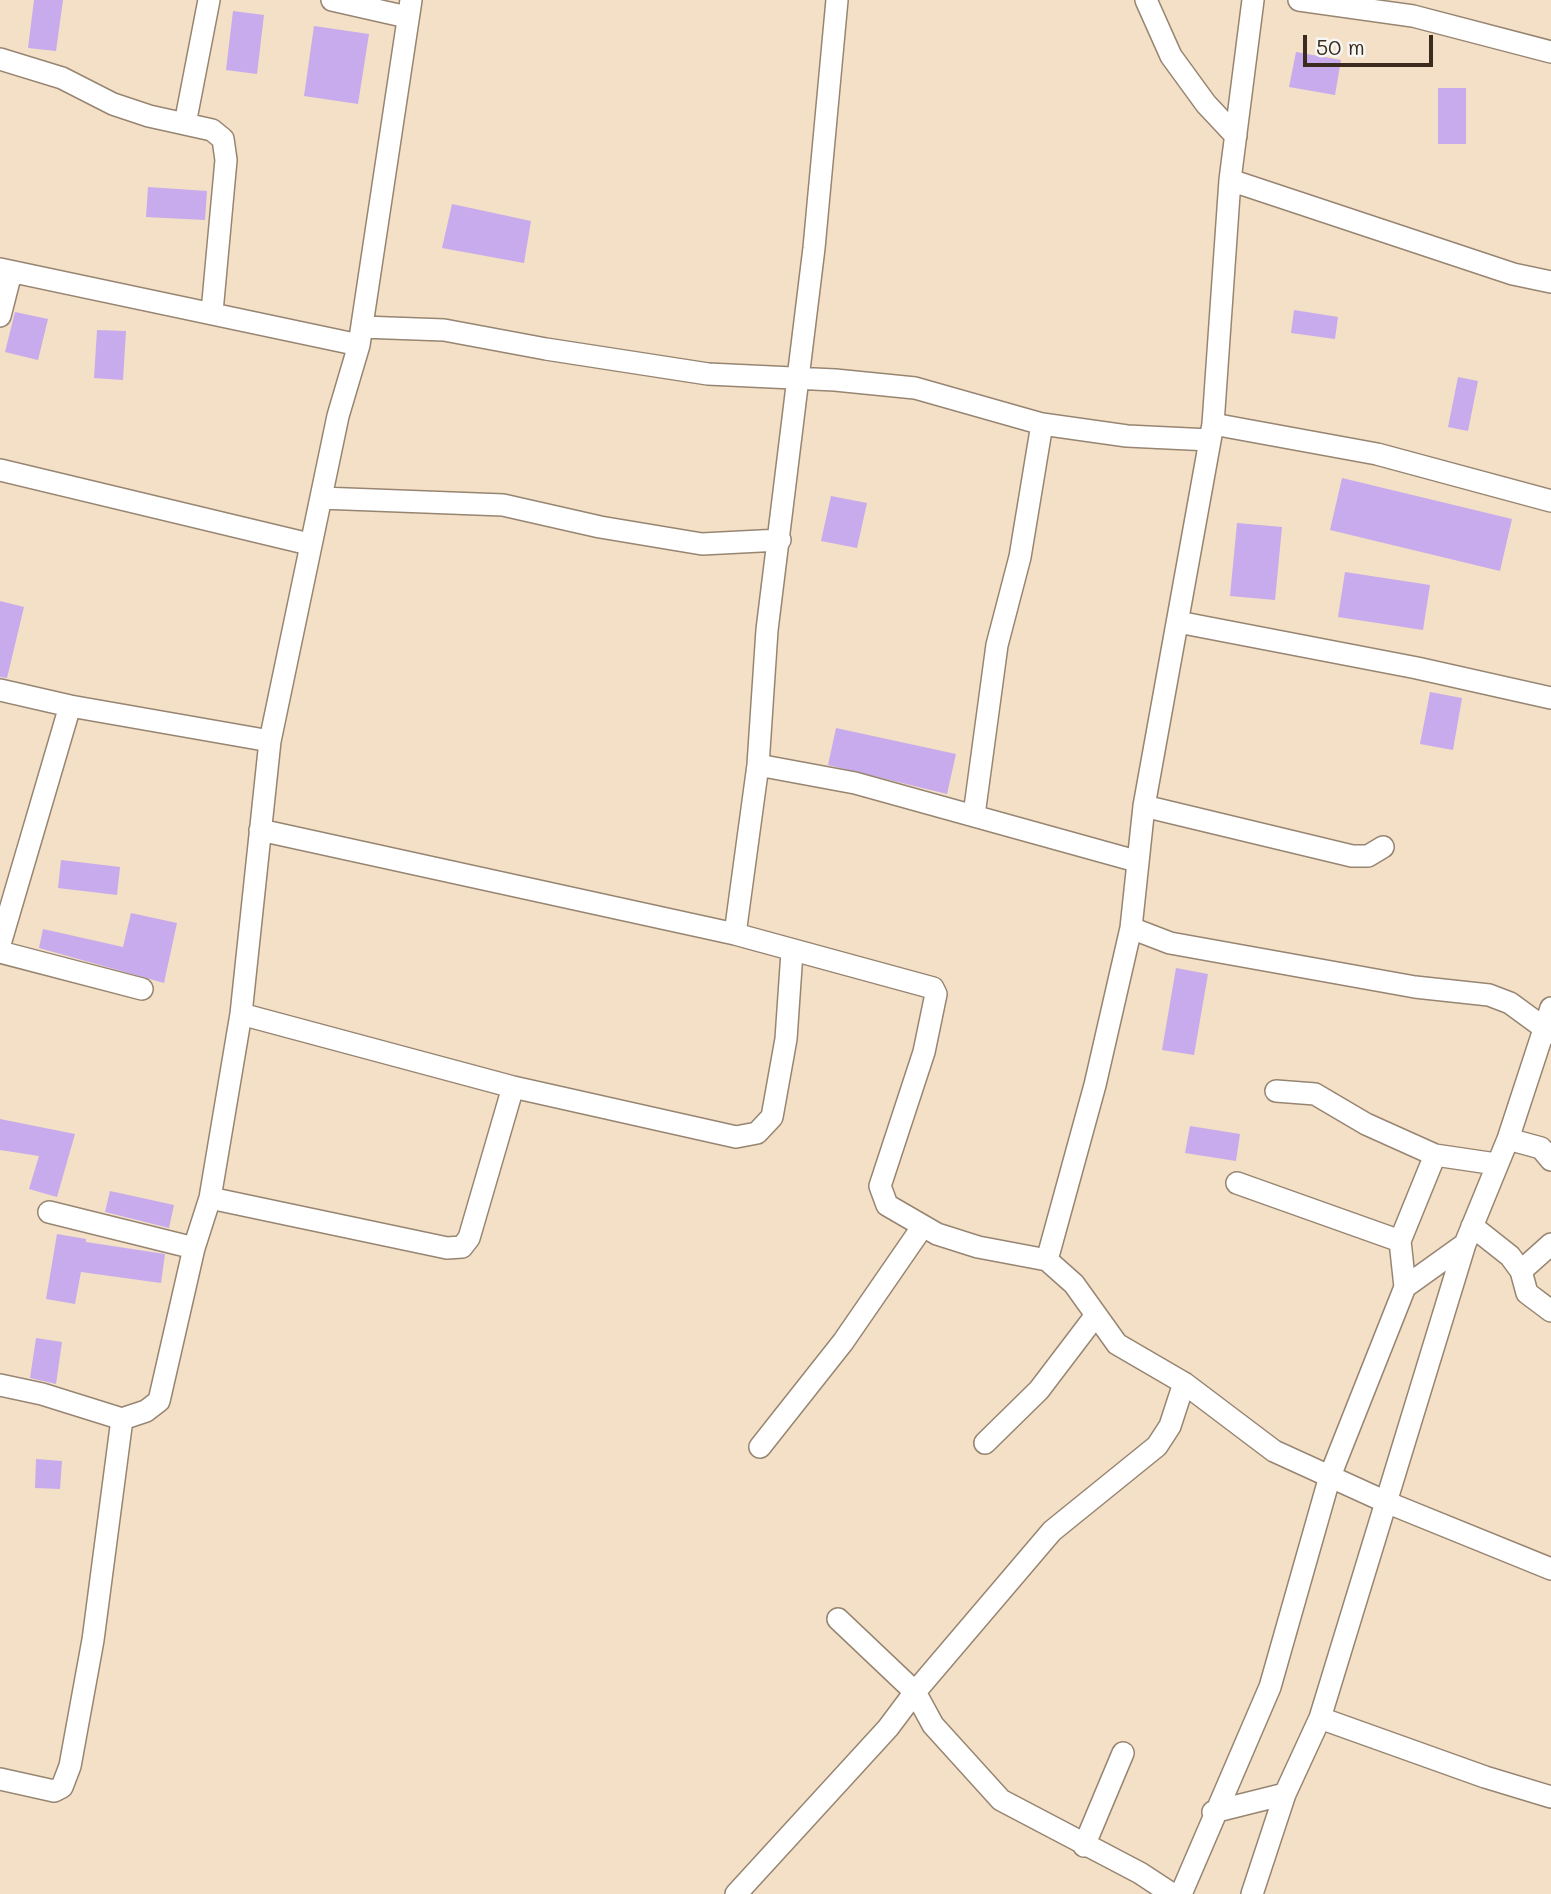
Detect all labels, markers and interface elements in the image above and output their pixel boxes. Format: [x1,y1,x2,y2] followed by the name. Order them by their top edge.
[1306,21,1436,65] scale bar
[1316,33,1365,60] text: 50 m

